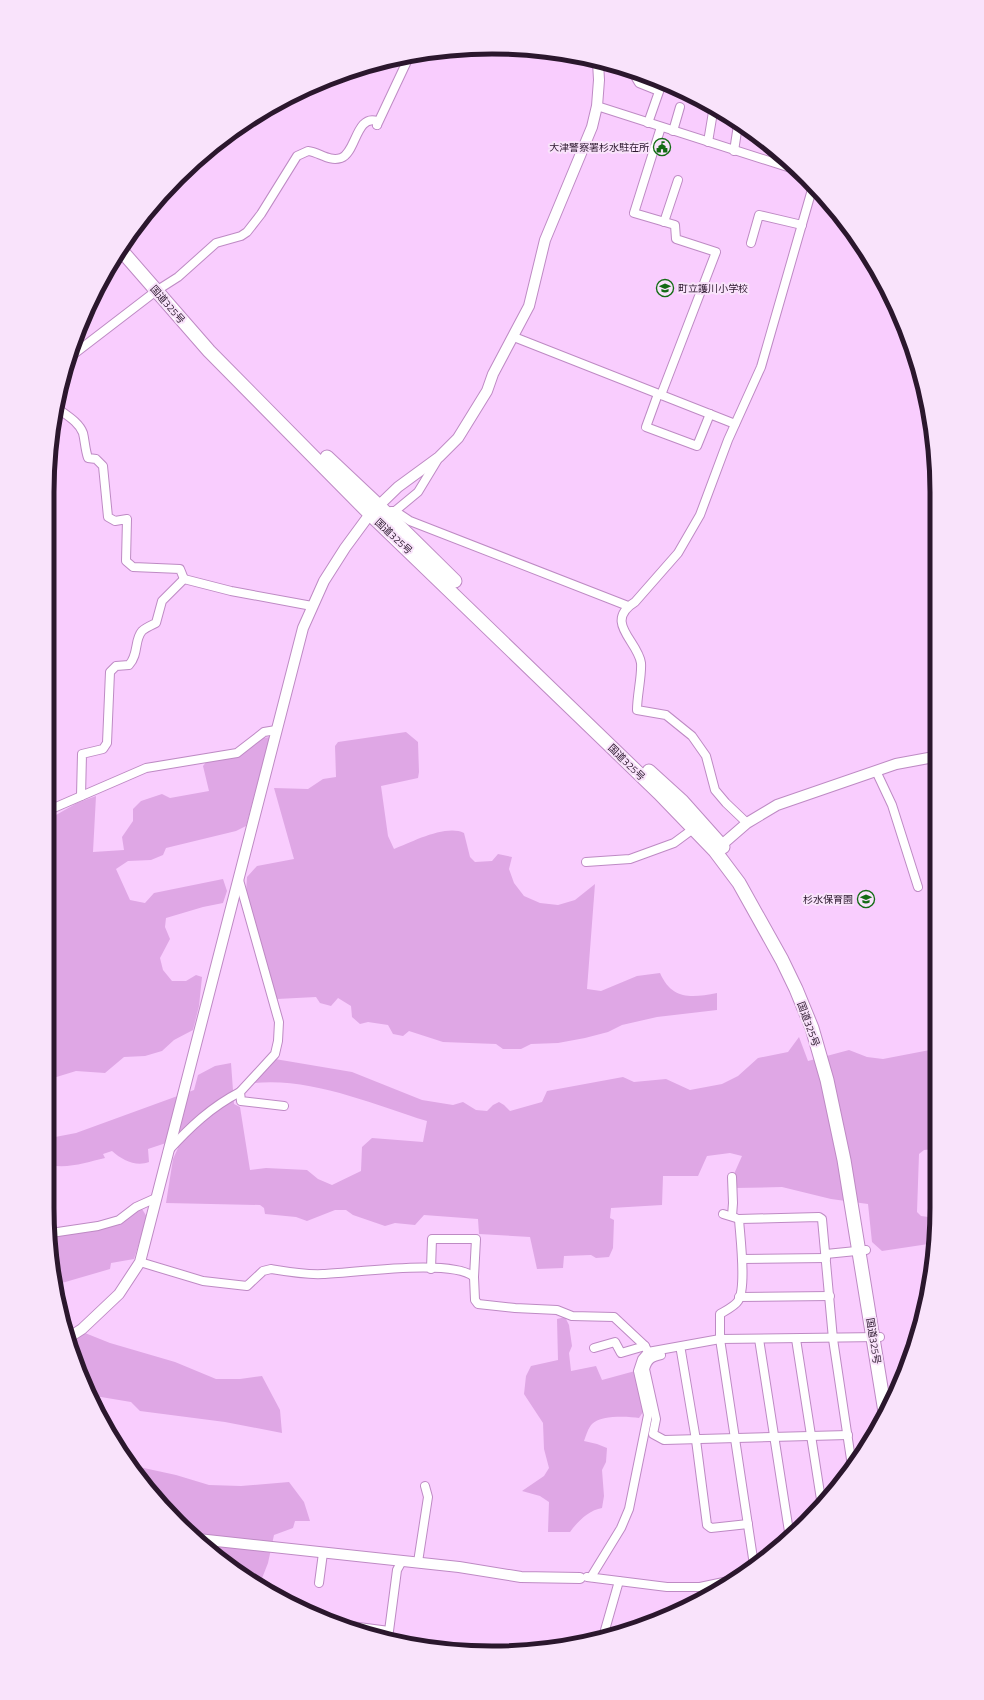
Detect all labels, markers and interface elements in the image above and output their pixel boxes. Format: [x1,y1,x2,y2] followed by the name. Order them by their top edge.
[652,137,672,157] public building icon: 大津警察署杉水駐在所
[549,140,649,155] place label: 大津警察署杉水駐在所
[655,278,675,298] school or university icon: 町立護川小学校
[678,281,748,296] place label: 町立護川小学校
[147,282,189,327] street label: 国道325号
[371,515,416,558] street label: 国道325号
[605,741,649,784] street label: 国道325号
[856,889,876,909] school or university icon: 杉水保育園
[803,892,853,907] place label: 杉水保育園
[793,1000,824,1049] street label: 国道325号
[862,1317,885,1365] street label: 国道325号

